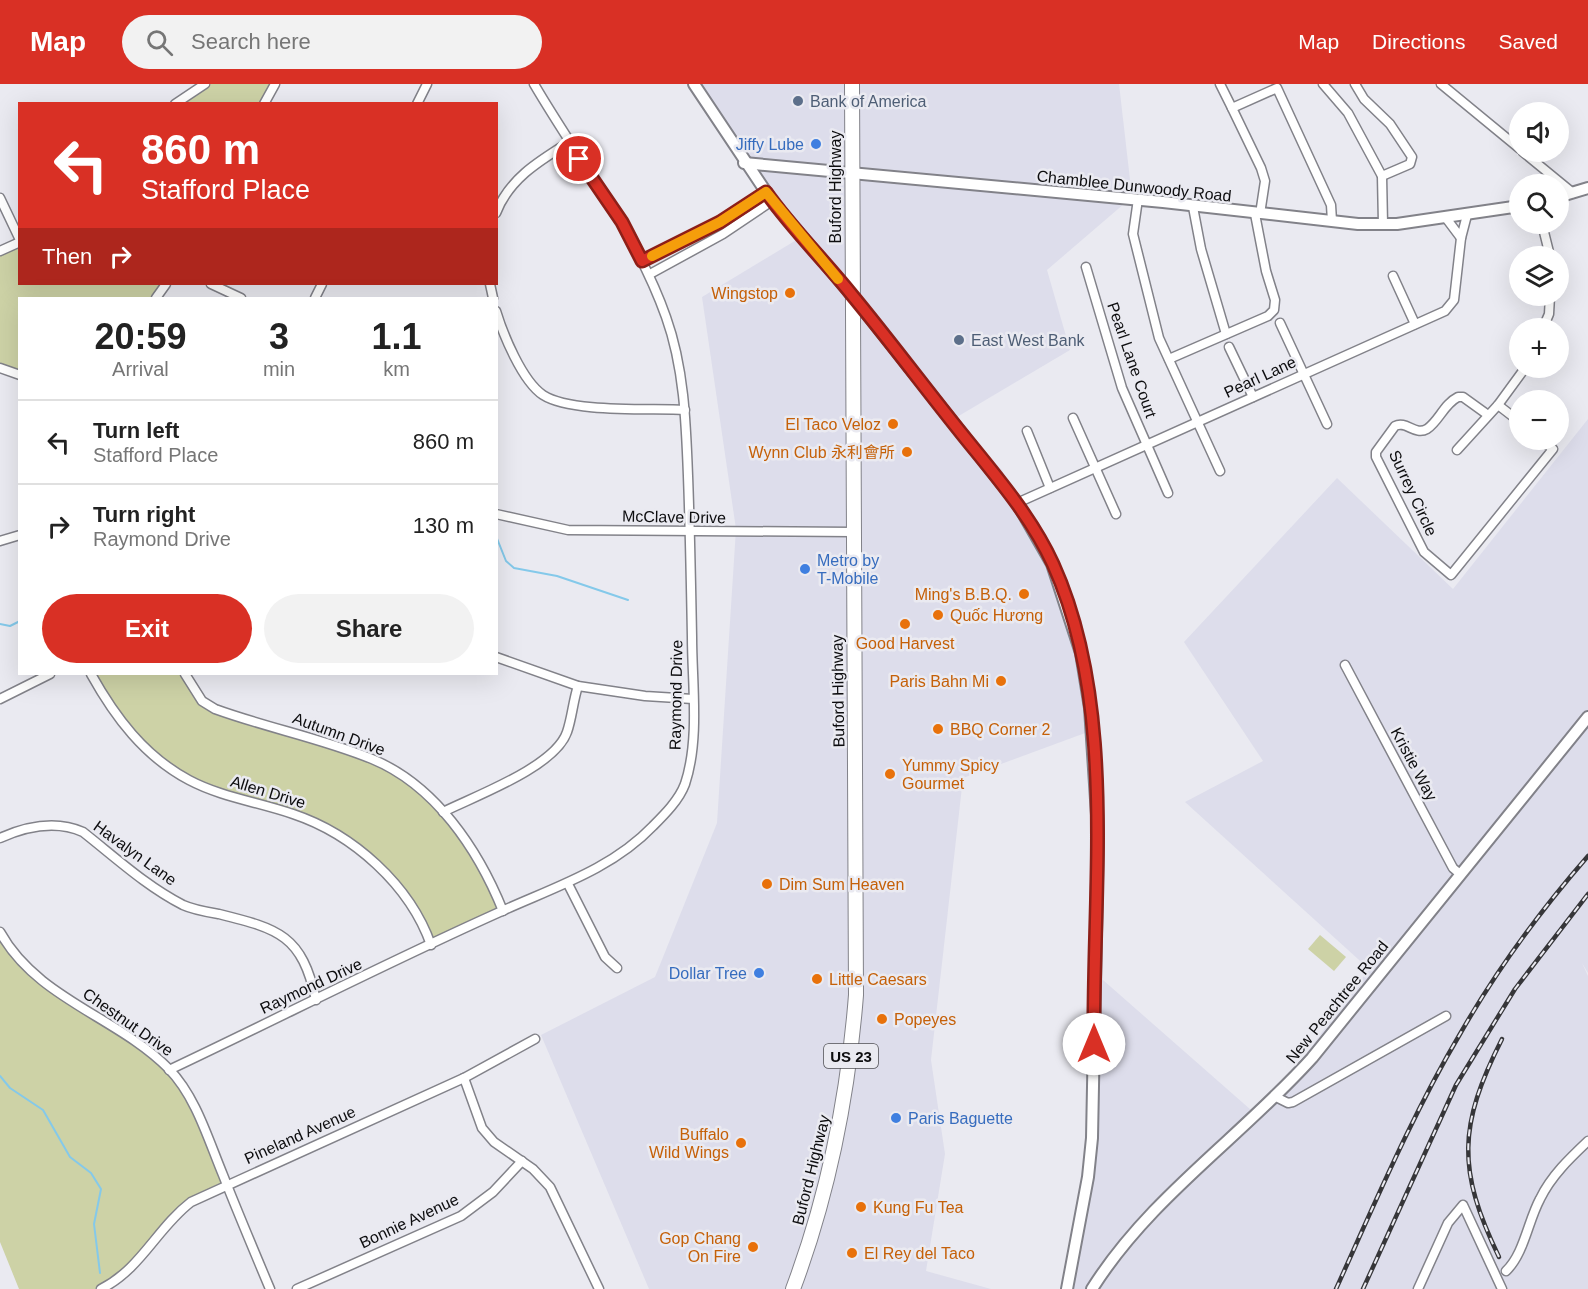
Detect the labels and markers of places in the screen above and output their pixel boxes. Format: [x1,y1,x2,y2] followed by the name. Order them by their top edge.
[810,93,927,110] place label: Bank of America
[791,94,805,108] marker: Bank of America
[553,133,604,184] pin
[736,136,804,153] place label: Jiffy Lube
[809,137,823,151] marker: Jiffy Lube
[711,285,778,302] place label: Wingstop
[783,286,797,300] marker: Wingstop
[971,332,1086,349] place label: East West Bank
[952,333,966,347] marker: East West Bank
[785,416,881,433] place label: El Taco Veloz
[886,417,900,431] marker: El Taco Veloz
[748,444,895,461] place label: Wynn Club 永利會所
[900,445,914,459] marker: Wynn Club 永利會所
[817,552,879,587] place label: Metro by T-Mobile
[798,562,812,576] marker: Metro by T-Mobile
[915,586,1012,603] place label: Ming's B.B.Q.
[1017,587,1031,601] marker: Ming's B.B.Q.
[950,607,1043,624] place label: Quốc Hương
[931,608,945,622] marker: Quốc Hương
[898,617,912,631] marker: Good Harvest
[856,635,955,652] place label: Good Harvest
[889,673,989,690] place label: Paris Bahn Mi
[994,674,1008,688] marker: Paris Bahn Mi
[950,721,1051,738] place label: BBQ Corner 2
[931,722,945,736] marker: BBQ Corner 2
[902,757,999,792] place label: Yummy Spicy Gourmet
[883,767,897,781] marker: Yummy Spicy Gourmet
[779,876,904,893] place label: Dim Sum Heaven
[760,877,774,891] marker: Dim Sum Heaven
[669,965,747,982] place label: Dollar Tree
[752,966,766,980] marker: Dollar Tree
[829,971,927,988] place label: Little Caesars
[810,972,824,986] marker: Little Caesars
[894,1011,956,1028] place label: Popeyes
[875,1012,889,1026] marker: Popeyes
[908,1110,1013,1127] place label: Paris Baguette
[889,1111,903,1125] marker: Paris Baguette
[649,1126,729,1161] place label: Buffalo Wild Wings
[734,1136,748,1150] marker: Buffalo Wild Wings
[873,1199,964,1216] place label: Kung Fu Tea
[854,1200,868,1214] marker: Kung Fu Tea
[659,1230,741,1265] place label: Gop Chang On Fire
[746,1240,760,1254] marker: Gop Chang On Fire
[864,1245,975,1262] place label: El Rey del Taco
[845,1246,859,1260] marker: El Rey del Taco

